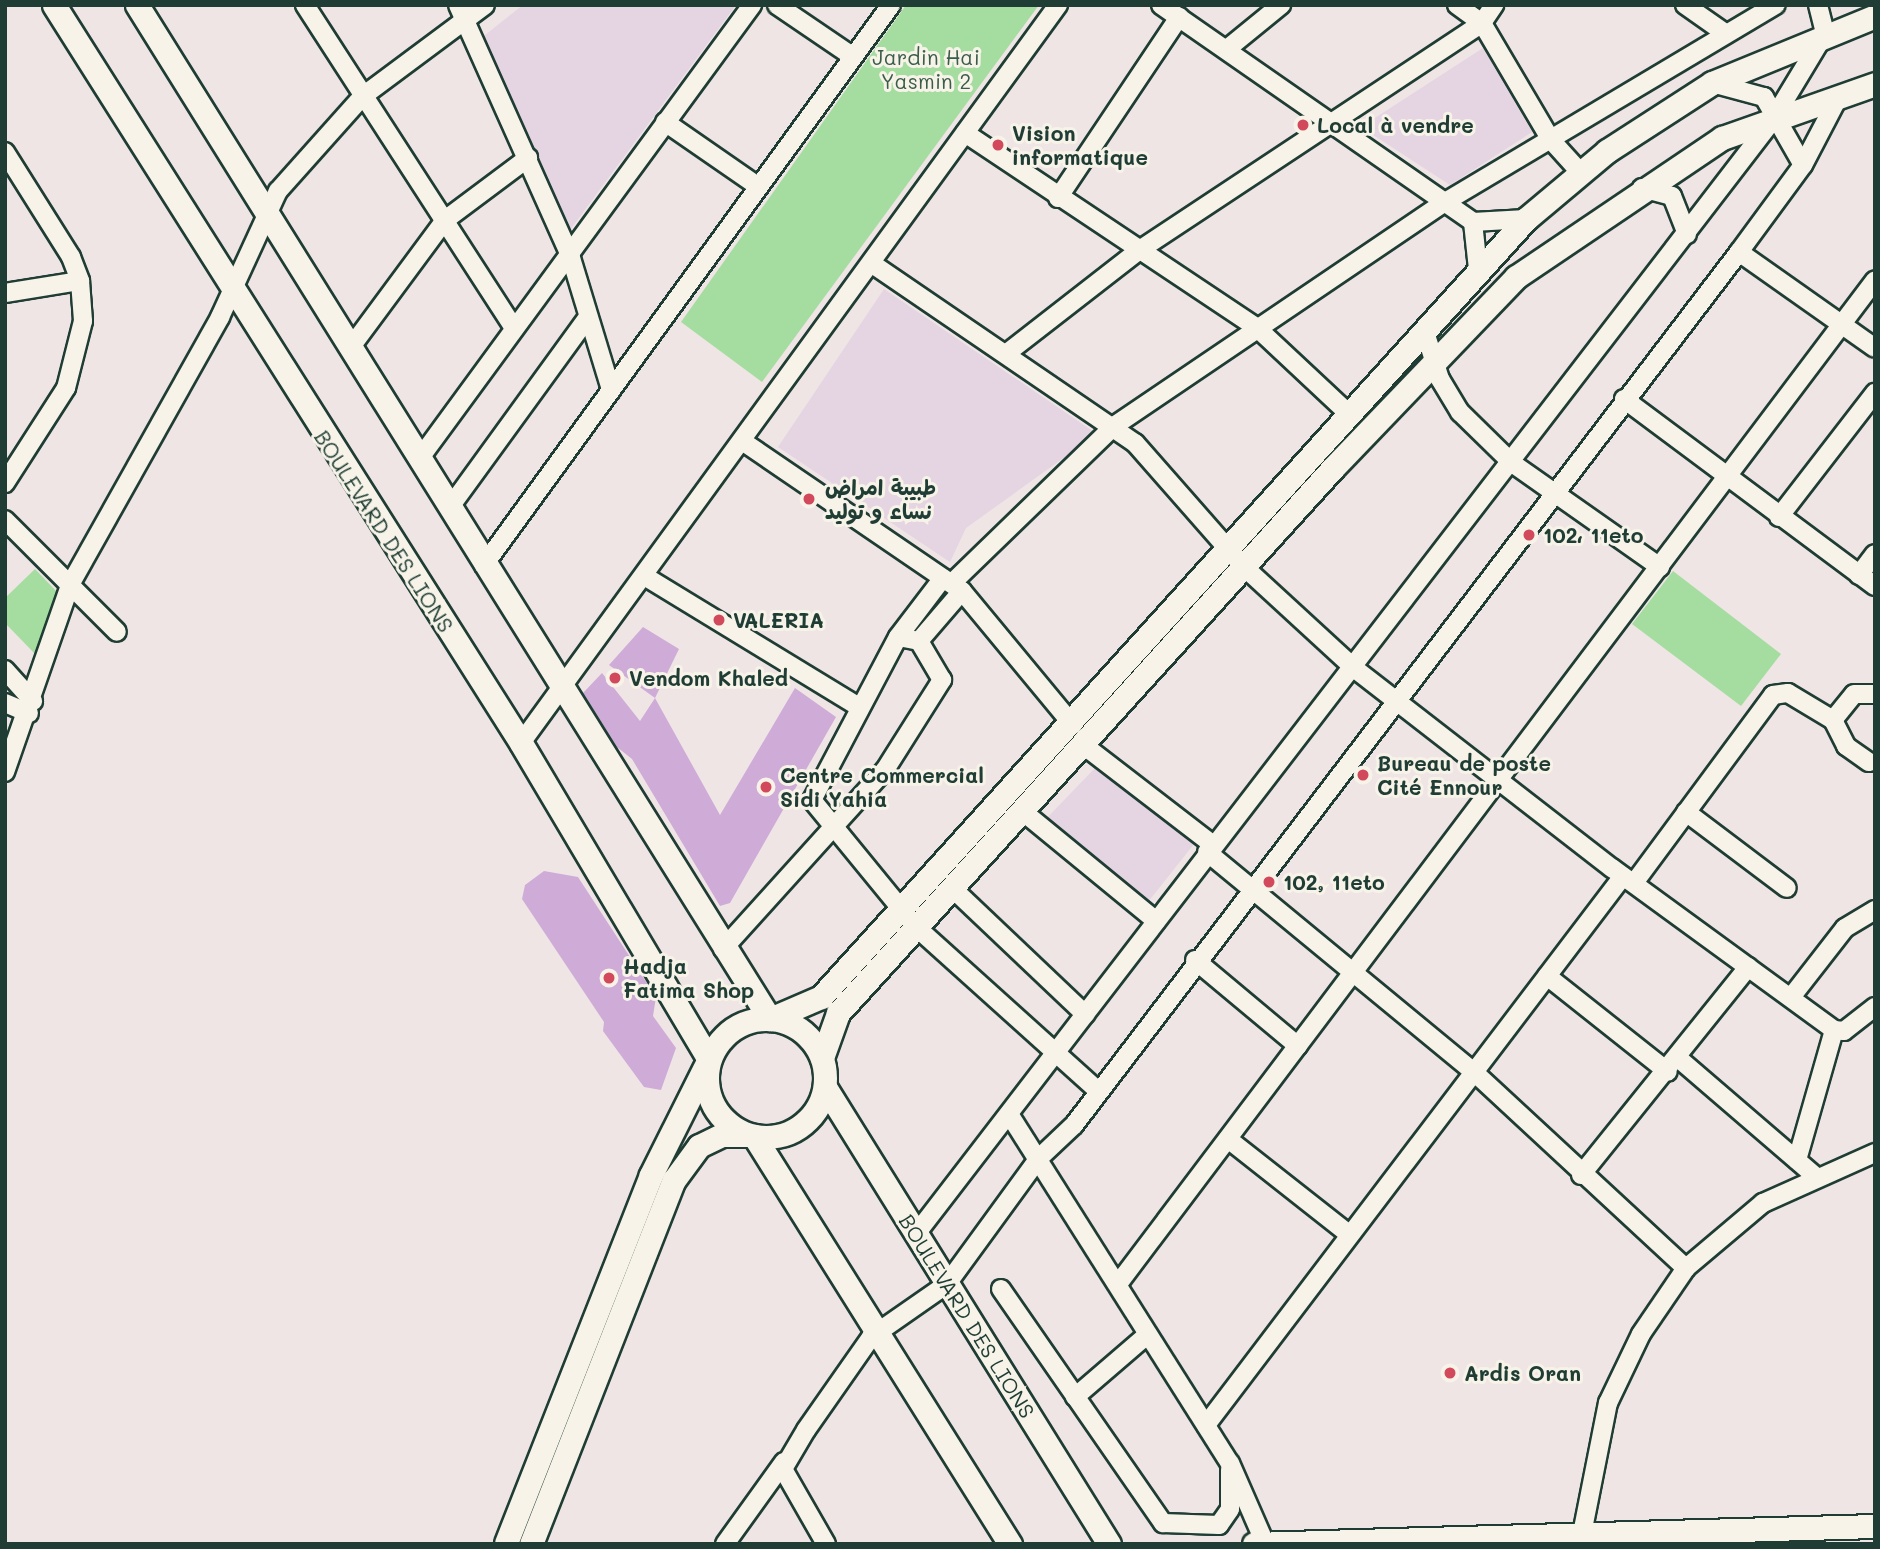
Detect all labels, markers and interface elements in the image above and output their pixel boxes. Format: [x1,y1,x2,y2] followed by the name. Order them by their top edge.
[872,44,980,94] park label: Jardin Hai Yasmin 2
[1317,112,1474,138] place label: Local à vendre
[1295,117,1311,133] marker: Local à vendre
[1012,120,1148,170] place label: Vision informatique
[990,137,1006,153] marker: Vision informatique
[309,425,459,637] street label: BOULEVARD DES LIONS
[825,474,936,524] place label: طبيبة امراض نساء و توليد
[799,489,819,509] marker: طبيبة امراض نساء و توليد
[1543,522,1643,548] place label: 102، 11eto
[1521,527,1537,543] marker: 102، 11eto
[733,607,824,633] place label: VALERIA
[711,612,727,628] marker: VALERIA
[629,665,788,691] place label: Vendom Khaled
[607,670,623,686] marker: Vendom Khaled
[1377,750,1551,800] place label: Bureau de poste Cité Ennour
[780,762,984,812] place label: Centre Commercial Sidi Yahia
[1355,767,1371,783] marker: Bureau de poste Cité Ennour
[758,779,774,795] marker: Centre Commercial Sidi Yahia
[1283,869,1385,895] place label: 102, 11eto
[1261,874,1277,890] marker: 102, 11eto
[623,953,754,1003] place label: Hadja Fatima Shop
[601,970,617,986] marker: Hadja Fatima Shop
[894,1209,1040,1423] street label: BOULEVARD DES LIONS
[1464,1360,1581,1386] place label: Ardis Oran
[1442,1365,1458,1381] marker: Ardis Oran

